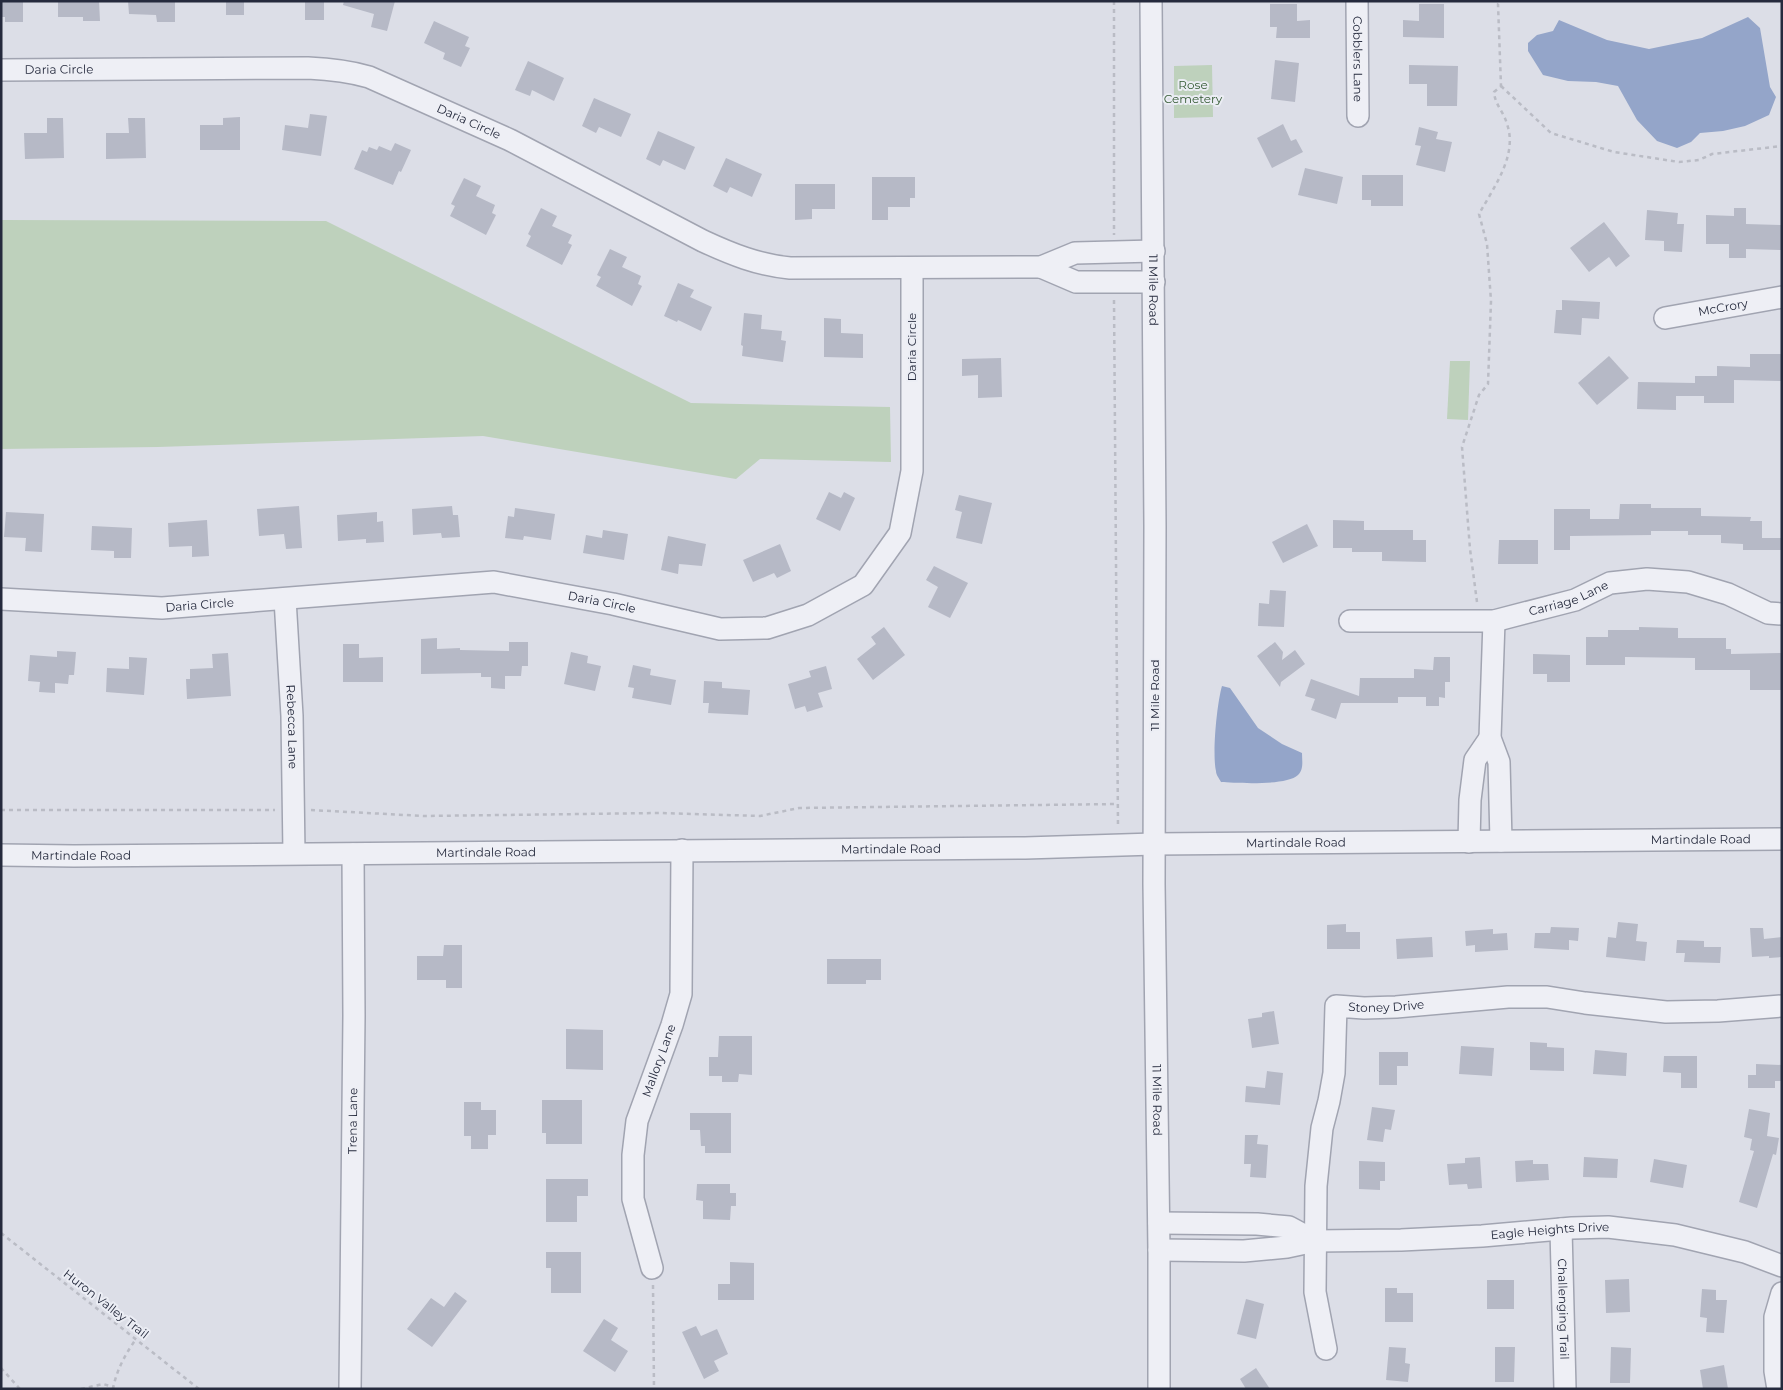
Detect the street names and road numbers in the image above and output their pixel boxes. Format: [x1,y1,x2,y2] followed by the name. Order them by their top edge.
[1350,16,1366,102] street label: Cobblers Lane
[25,61,93,77] street label: Daria Circle
[434,100,503,142] street label: Daria Circle
[1146,254,1161,326] street label: 11 Mile Road
[1697,295,1749,319] street label: McCrory
[904,313,919,381] street label: Daria Circle
[1527,577,1611,619] street label: Carriage Lane
[567,588,637,616] street label: Daria Circle
[165,594,234,615] street label: Daria Circle
[1147,659,1162,731] street label: 11 Mile Road
[283,684,301,769] street label: Rebecca Lane
[1651,831,1751,847] street label: Martindale Road
[1246,834,1346,850] street label: Martindale Road
[841,841,941,857] street label: Martindale Road
[436,844,536,860] street label: Martindale Road
[31,847,131,863] street label: Martindale Road
[1348,997,1425,1015] street label: Stoney Drive
[638,1022,679,1099] street label: Mallory Lane
[1149,1064,1165,1136] street label: 11 Mile Road
[345,1088,360,1154] street label: Trena Lane
[1490,1219,1609,1242] street label: Eagle Heights Drive
[1555,1258,1572,1360] street label: Challenging Trail
[61,1266,152,1342] street label: Huron Valley Trail

